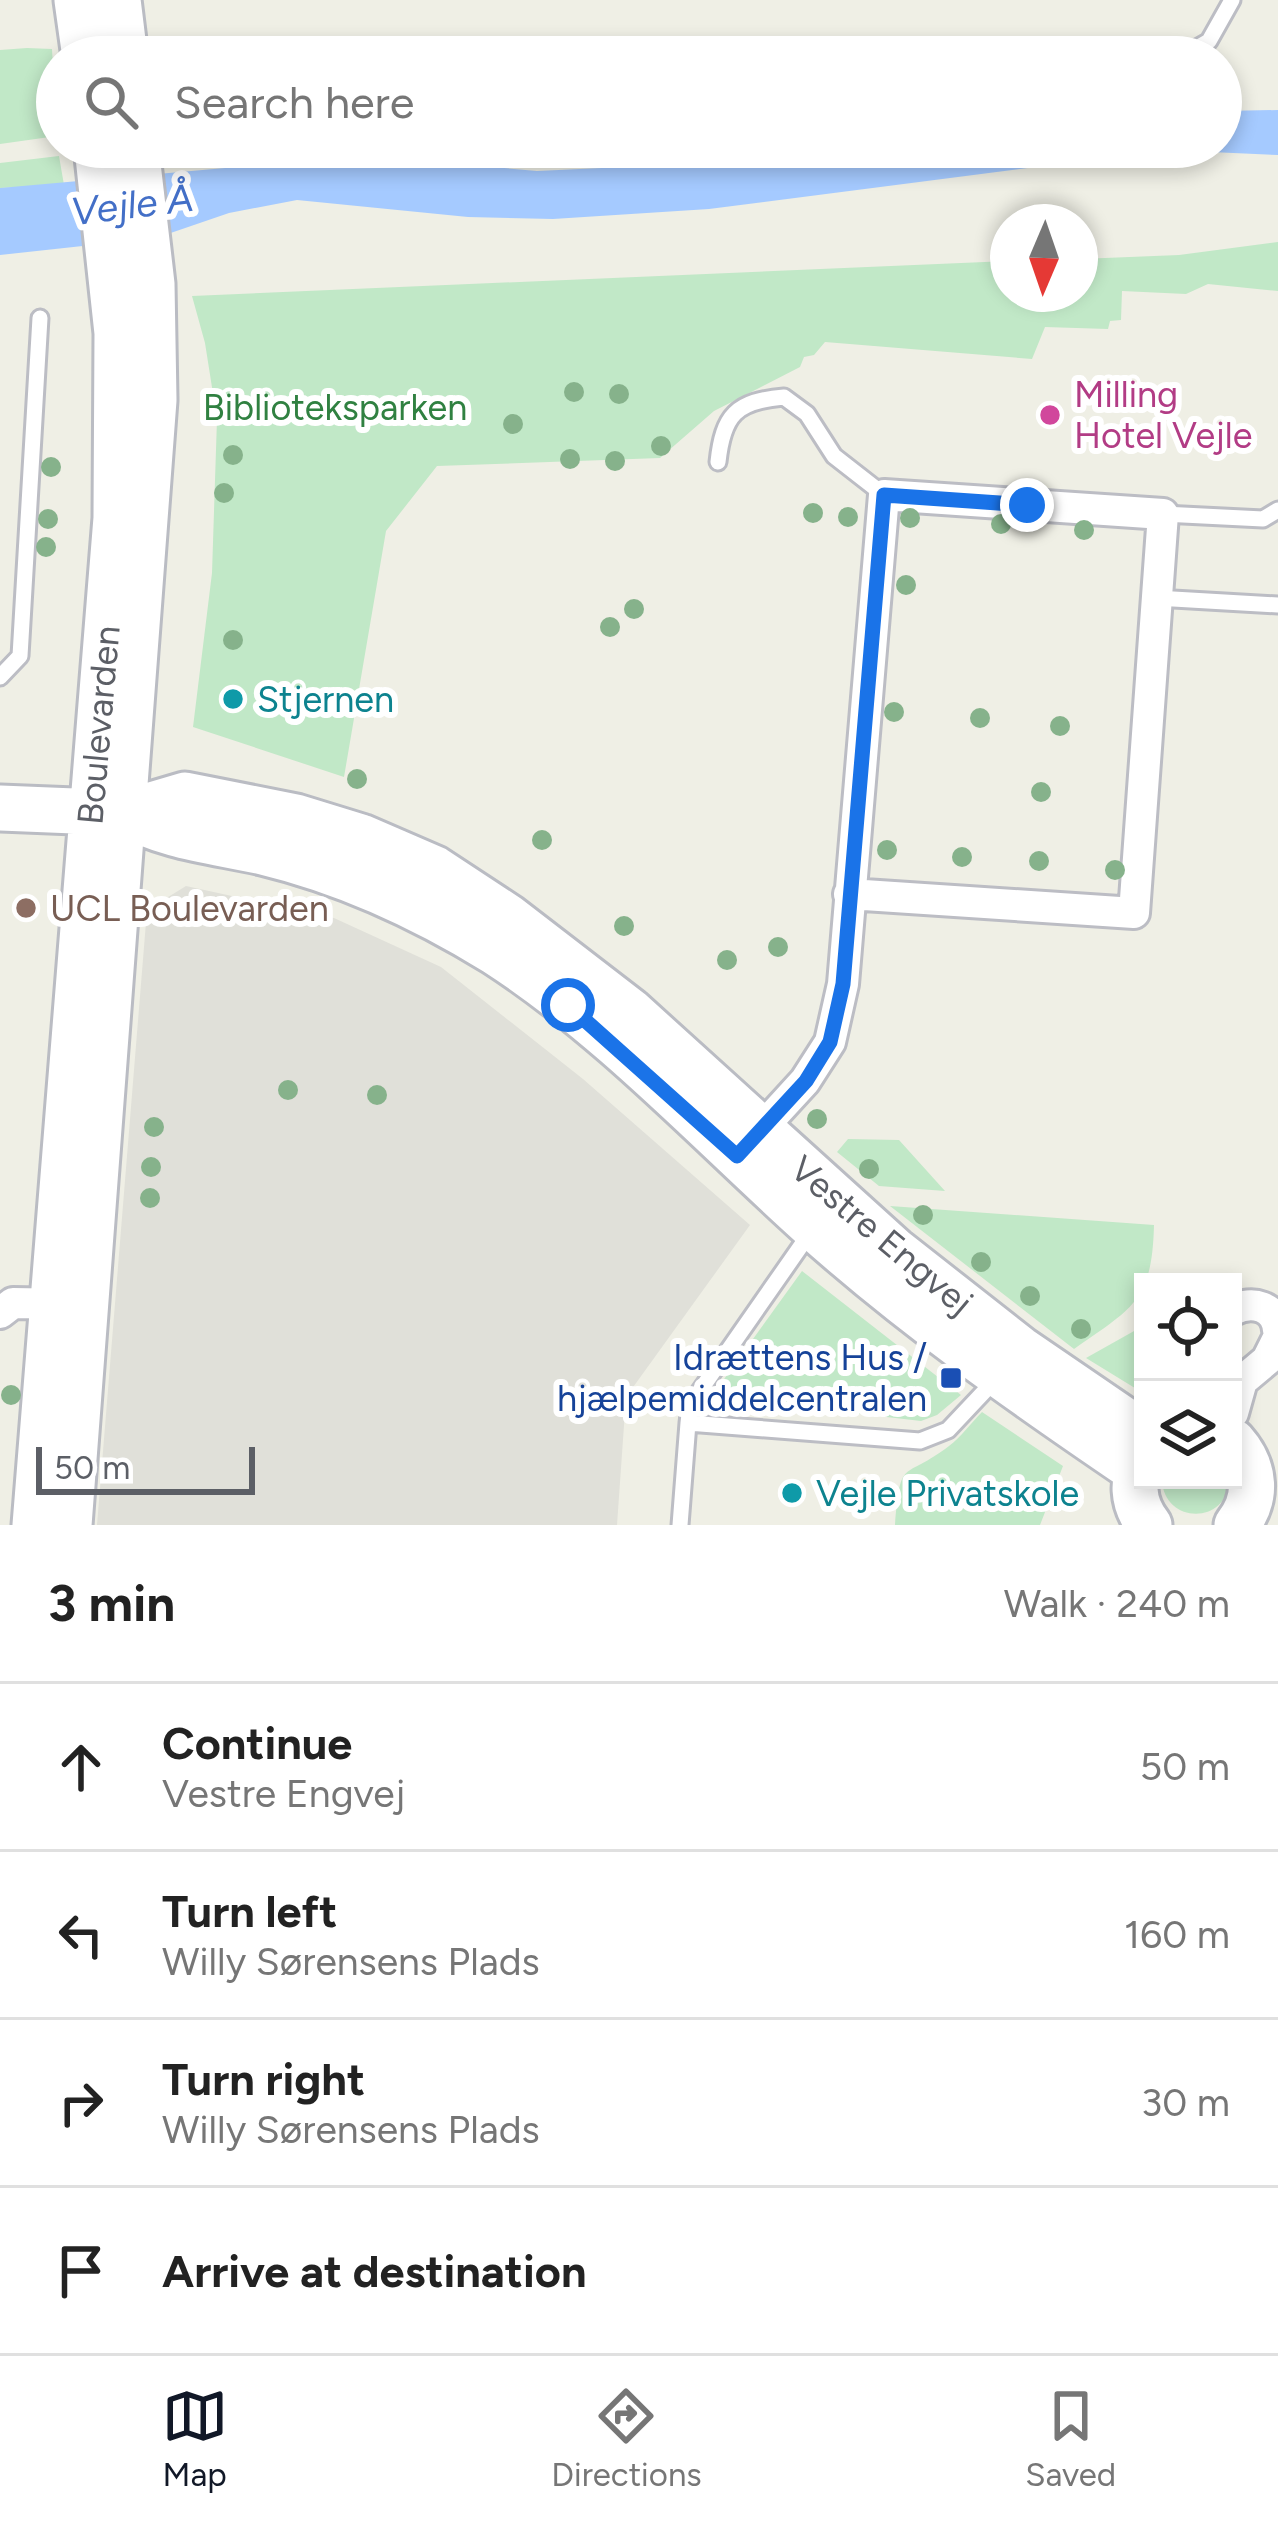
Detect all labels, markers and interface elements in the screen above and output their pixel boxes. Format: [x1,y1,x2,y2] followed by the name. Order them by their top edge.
[36,36,1242,168] search box
[78,69,144,135] icon: search
[174,75,414,129] text: Search here
[68,174,196,235] water label: Vejle Å
[990,204,1098,312] north arrow
[1074,373,1252,457] place label: Milling Hotel Vejle
[203,386,467,429] park label: Biblioteksparken
[1037,402,1063,428] marker: Milling Hotel Vejle
[1000,478,1054,532] route end
[68,624,129,826] street label: Boulevarden
[257,678,394,721] place label: Stjernen
[220,686,246,712] marker: Stjernen
[50,887,329,930] place label: UCL Boulevarden
[13,895,39,921] marker: UCL Boulevarden
[541,978,595,1032] route start
[782,1147,981,1324] street label: Vestre Engvej
[1134,1273,1242,1489] map controls
[1134,1273,1242,1381] button: locate
[557,1336,927,1420] place label: Idrættens Hus / hjælpemiddelcentralen
[938,1365,964,1391] marker: Idrættens Hus / hjælpemiddelcentralen
[1134,1381,1242,1489] button: layers
[36,1441,255,1494] scale bar
[54,1448,130,1487] text: 50 m
[816,1472,1079,1515] place label: Vejle Privatskole
[779,1480,805,1506] marker: Vejle Privatskole
[48,1573,175,1634] text: 3 min
[1004,1580,1230,1627] text: Walk · 240 m
[162,1716,352,1770] text: Continue
[48,1734,114,1800] icon: ahead
[1140,1743,1230,1790] text: 50 m
[162,1770,405,1817] text: Vestre Engvej
[162,1884,337,1938] text: Turn left
[48,1902,114,1968] icon: left
[1124,1911,1230,1958] text: 160 m
[162,1938,540,1985] text: Willy Sørensens Plads
[162,2052,365,2106] text: Turn right
[48,2070,114,2136] icon: right
[1141,2079,1230,2126] text: 30 m
[162,2106,540,2153] text: Willy Sørensens Plads
[48,2238,114,2304] icon: arrive
[162,2244,586,2298] text: Arrive at destination
[162,2383,228,2494] tab: Map
[551,2383,702,2494] tab: Directions
[1025,2383,1116,2494] tab: Saved

